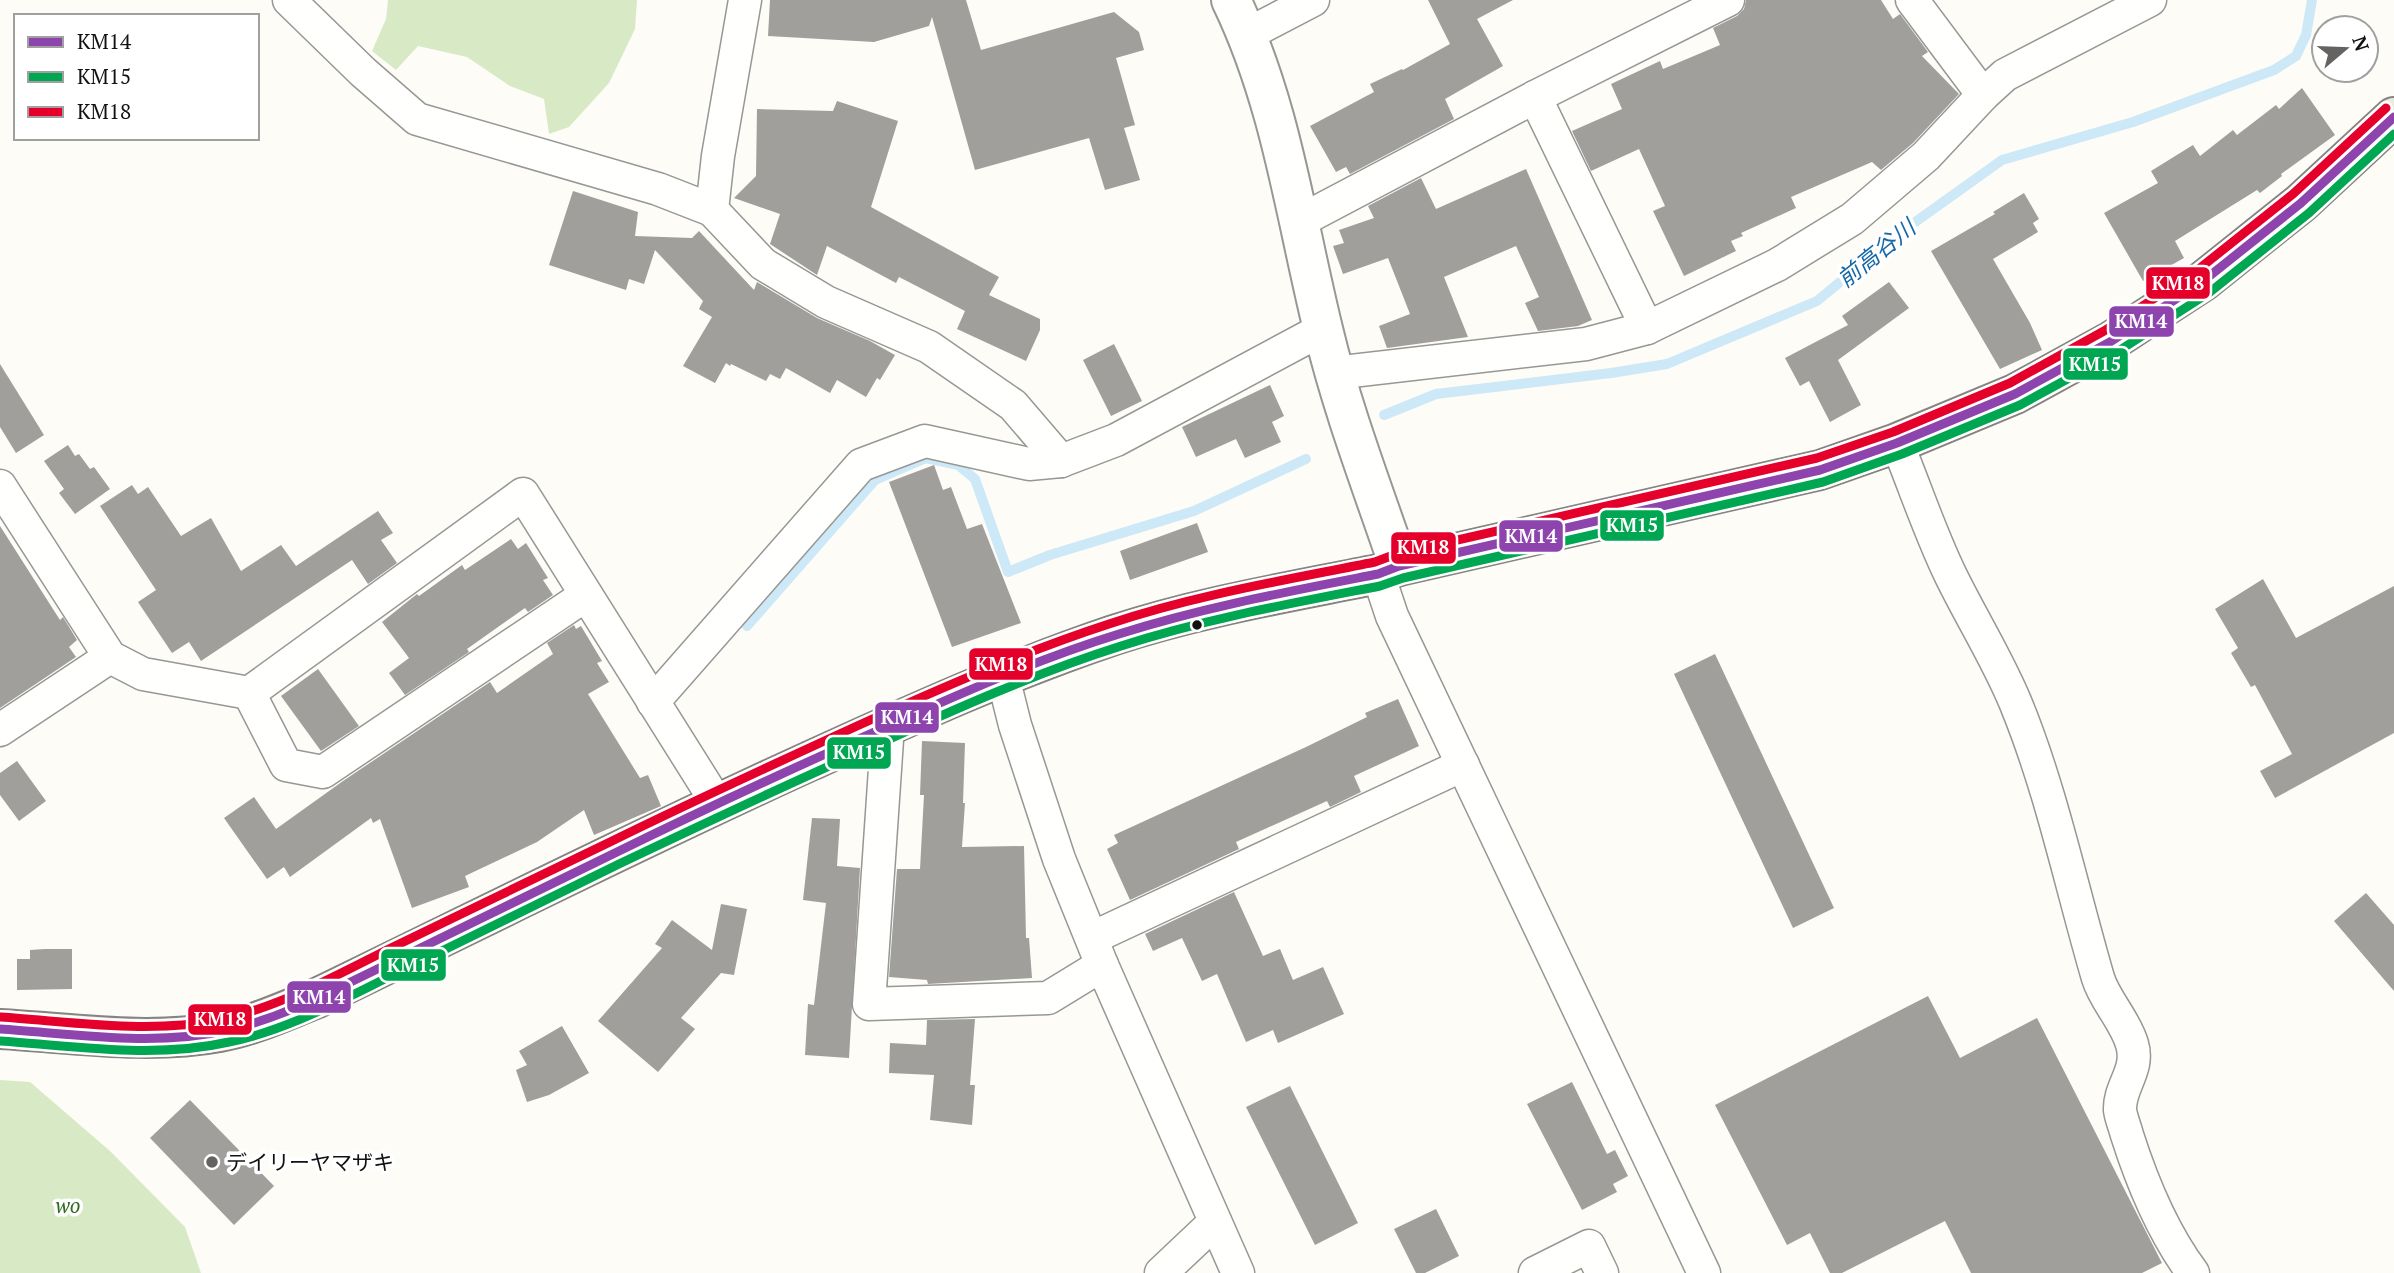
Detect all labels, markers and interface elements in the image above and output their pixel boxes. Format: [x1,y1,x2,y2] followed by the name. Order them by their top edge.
[14,14,259,140] legend
[2310,14,2380,84] north arrow
[77,27,132,55] text: KM14
[2347,32,2376,55] text: N
[77,62,131,90] text: KM15
[77,97,131,125] text: KM18
[1830,210,1924,294] water label: 前高谷川
[2145,266,2211,300] line badge: KM18
[2152,270,2205,295] text: KM18
[2108,305,2175,338] line badge: KM14
[2115,308,2168,333] text: KM14
[2062,347,2129,381] line badge: KM15
[2069,351,2121,376] text: KM15
[1599,509,1665,542] line badge: KM15
[1606,512,1658,537] text: KM15
[1498,519,1564,553] line badge: KM14
[1505,523,1558,548] text: KM14
[1390,531,1457,565] line badge: KM18
[1397,534,1450,559] text: KM18
[1190,618,1204,632] unlabelled marker
[968,647,1034,681] line badge: KM18
[975,651,1028,676] text: KM18
[874,701,940,734] line badge: KM14
[881,704,934,729] text: KM14
[826,736,892,770] line badge: KM15
[833,739,885,764] text: KM15
[380,948,447,982] line badge: KM15
[387,952,439,977] text: KM15
[286,980,352,1014] line badge: KM14
[293,984,346,1009] text: KM14
[187,1003,253,1036] line badge: KM18
[194,1006,247,1031] text: KM18
[226,1148,394,1176] place label: デイリーヤマザキ
[204,1154,220,1170] marker: デイリーヤマザキ
[56,1191,81,1219] park label: wo

